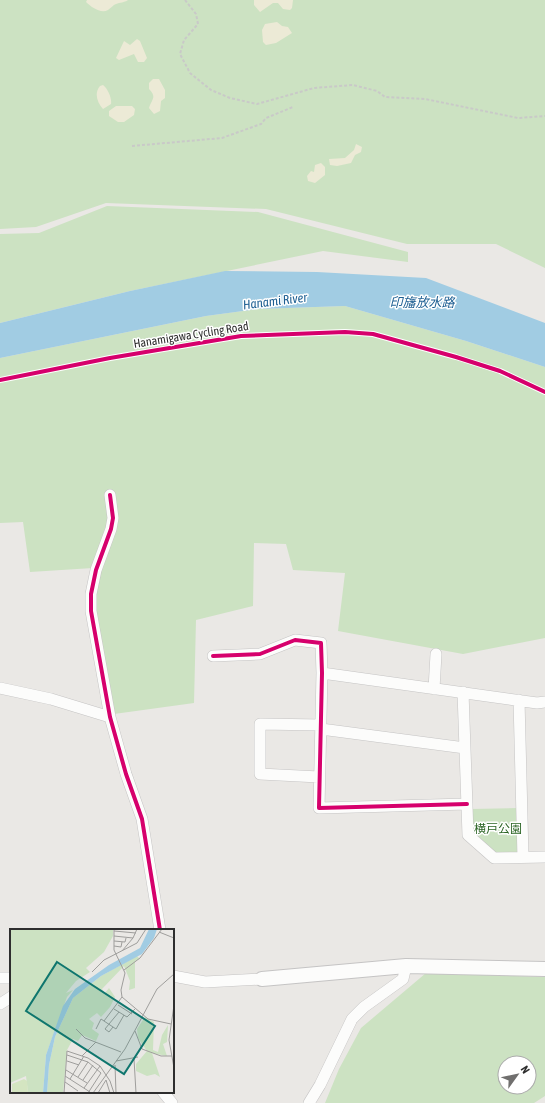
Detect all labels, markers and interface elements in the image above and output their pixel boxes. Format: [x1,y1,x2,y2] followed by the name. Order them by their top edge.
[242,289,309,312] water label: Hanami River
[389,295,455,310] water label: 印旛放水路
[132,319,250,351] street label: Hanamigawa Cycling Road
[474,822,522,836] park label: 横戸公園
[10,929,174,1093] inset map
[497,1055,537,1095] north arrow
[519,1064,532,1076] text: N

